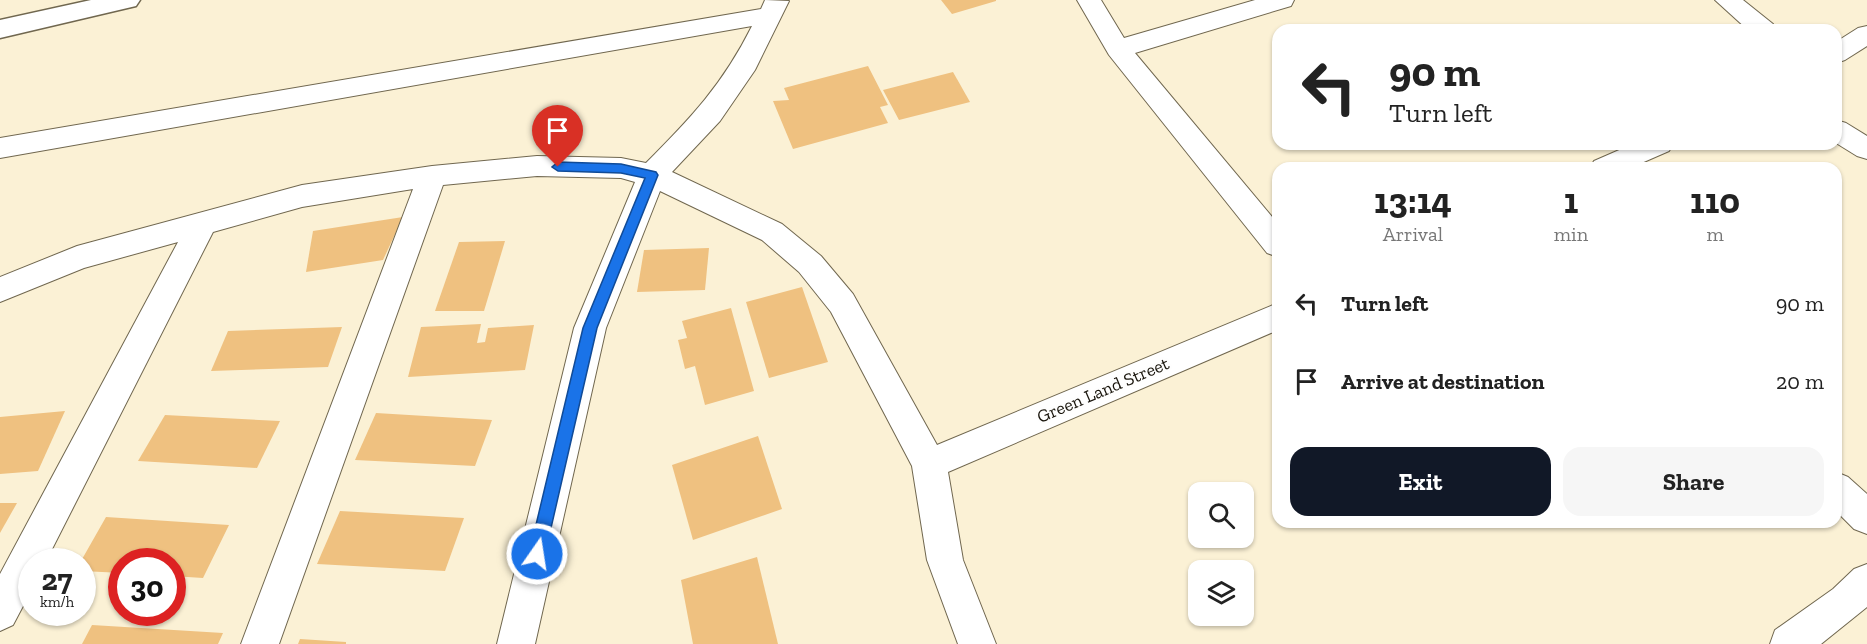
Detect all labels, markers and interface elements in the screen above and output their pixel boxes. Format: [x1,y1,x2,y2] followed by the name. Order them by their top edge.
[1389,46,1480,97] text: 90 m
[1290,48,1368,126] icon: left
[1389,97,1492,129] text: Turn left
[532,105,583,167] pin
[541,114,574,147] icon: arrive
[1374,179,1452,222] text: 13:14
[1564,179,1578,222] text: 1
[1690,179,1740,222] text: 110
[1383,222,1443,246] text: Arrival
[1554,222,1588,246] text: min
[1706,222,1724,246] text: m
[1290,287,1323,320] icon: left
[1341,290,1428,317] text: Turn left
[1776,290,1824,317] text: 90 m
[1034,352,1173,428] street label: Green Land Street
[1290,365,1323,398] icon: arrive
[1341,368,1544,395] text: Arrive at destination
[1776,368,1824,395] text: 20 m
[1290,447,1551,516] button: Exit
[1563,447,1824,516] button: Share
[1188,482,1254,626] map controls
[1188,482,1254,548] button: search
[505,522,569,586] position arrow
[108,548,186,626] speed limit sign: 30
[1188,560,1254,626] button: layers
[42,562,72,598] text: 27
[40,593,74,611] text: km/h

